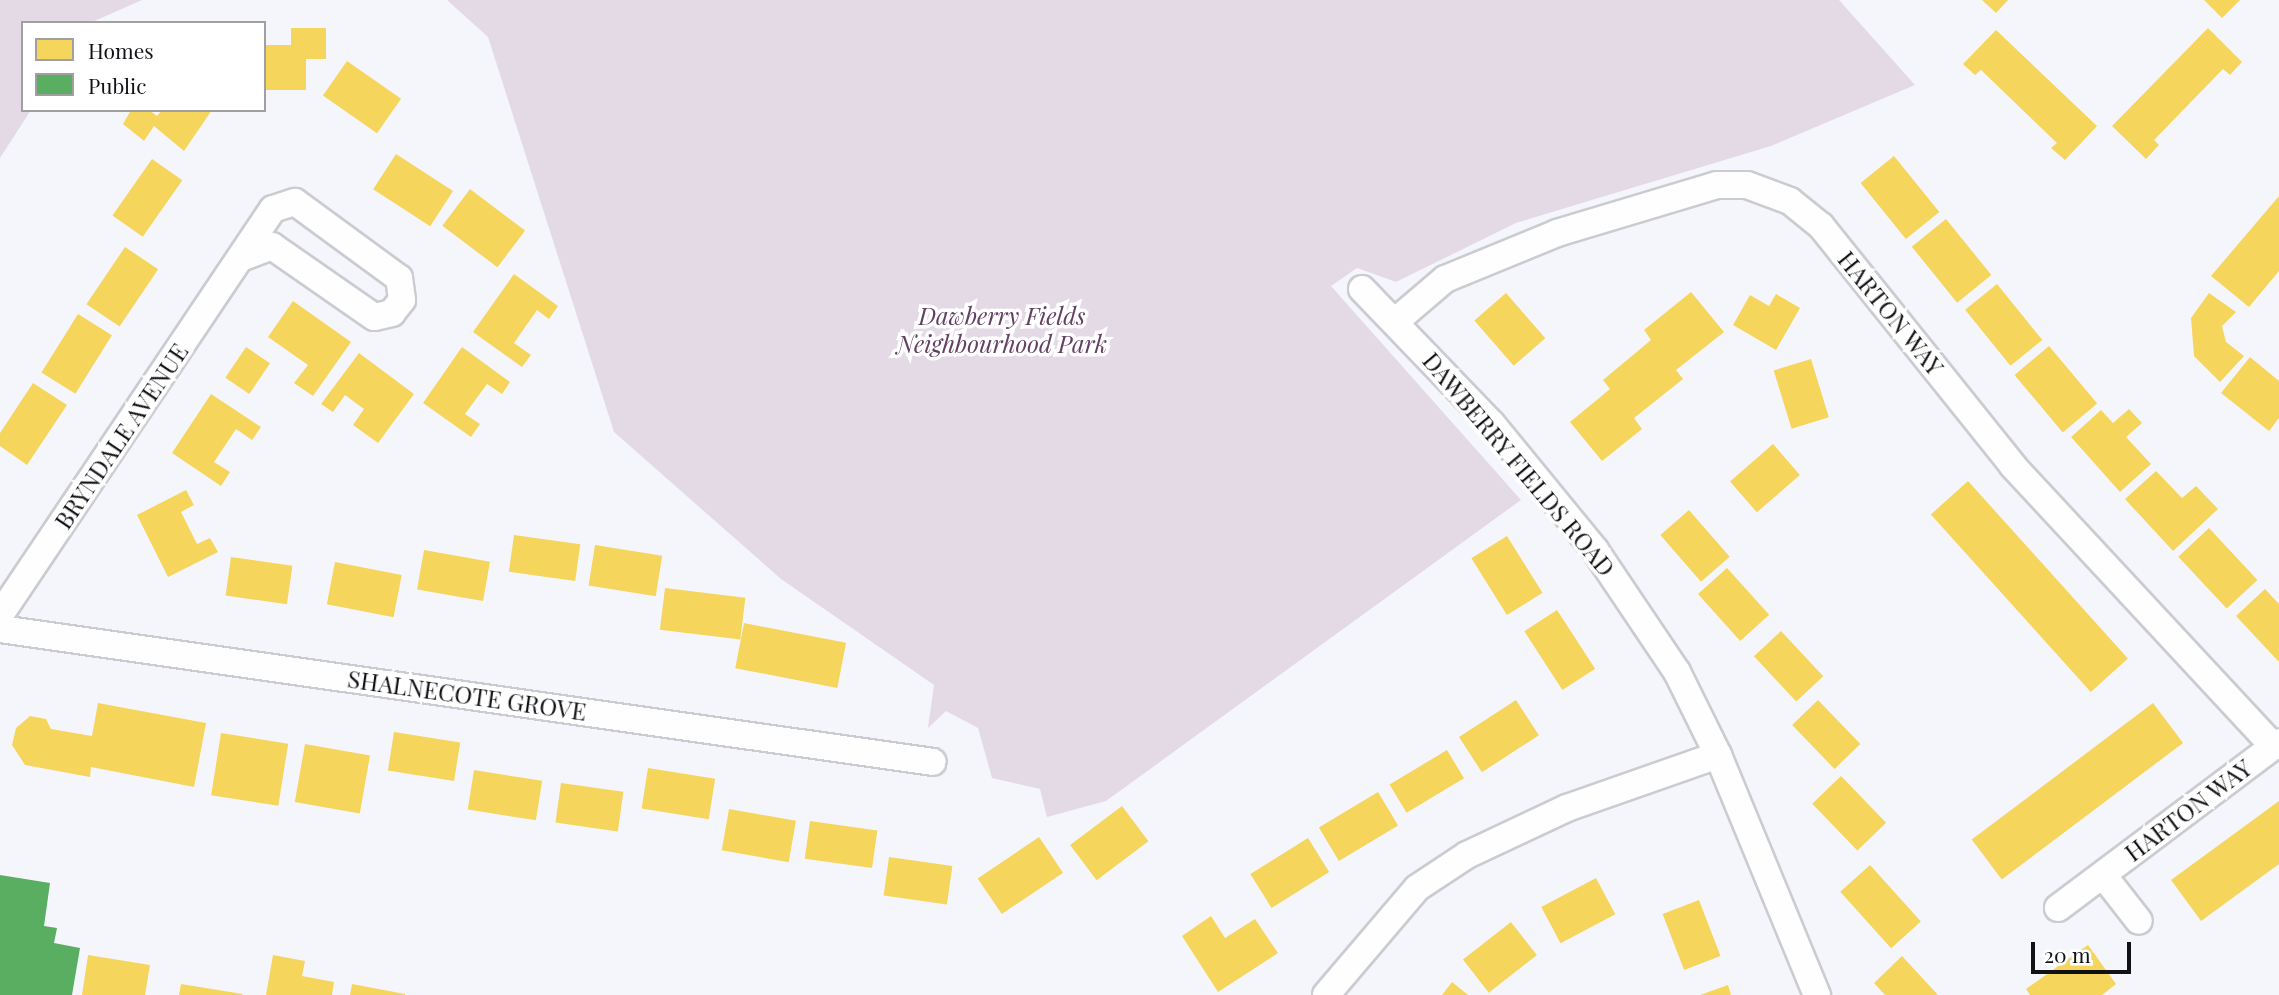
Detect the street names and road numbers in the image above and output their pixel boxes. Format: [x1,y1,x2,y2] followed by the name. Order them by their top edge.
[1832,245,1950,381] street label: HARTON WAY
[48,338,194,534] street label: BRYNDALE AVENUE
[1417,346,1621,582] street label: DAWBERRY FIELDS ROAD
[346,664,588,726] street label: SHALNECOTE GROVE
[2119,753,2257,867] street label: HARTON WAY

